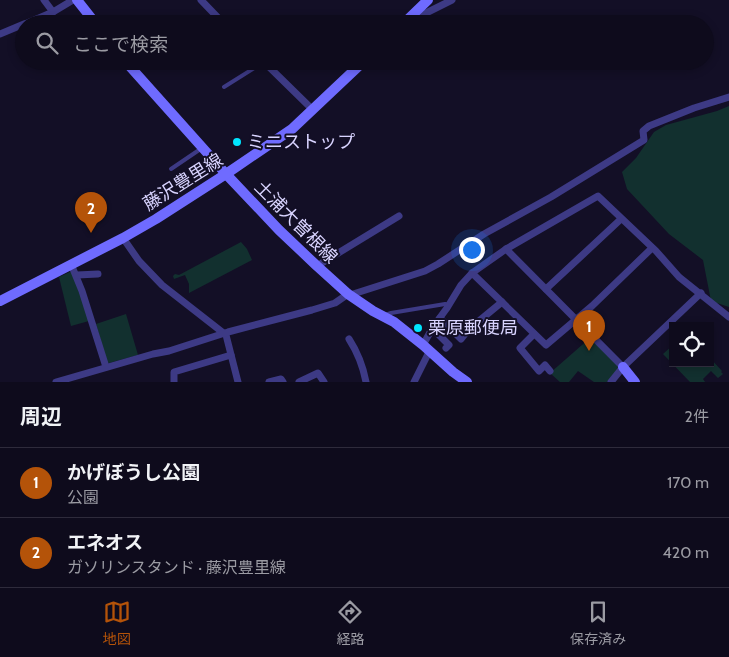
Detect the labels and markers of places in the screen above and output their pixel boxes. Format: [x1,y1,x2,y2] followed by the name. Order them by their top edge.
[247,131,355,153] place label: ミニストップ
[231,136,243,148] marker: ミニストップ
[75,192,107,233] pin: 2
[573,310,605,351] pin: 1
[428,317,518,339] place label: 栗原郵便局
[412,322,424,334] marker: 栗原郵便局

